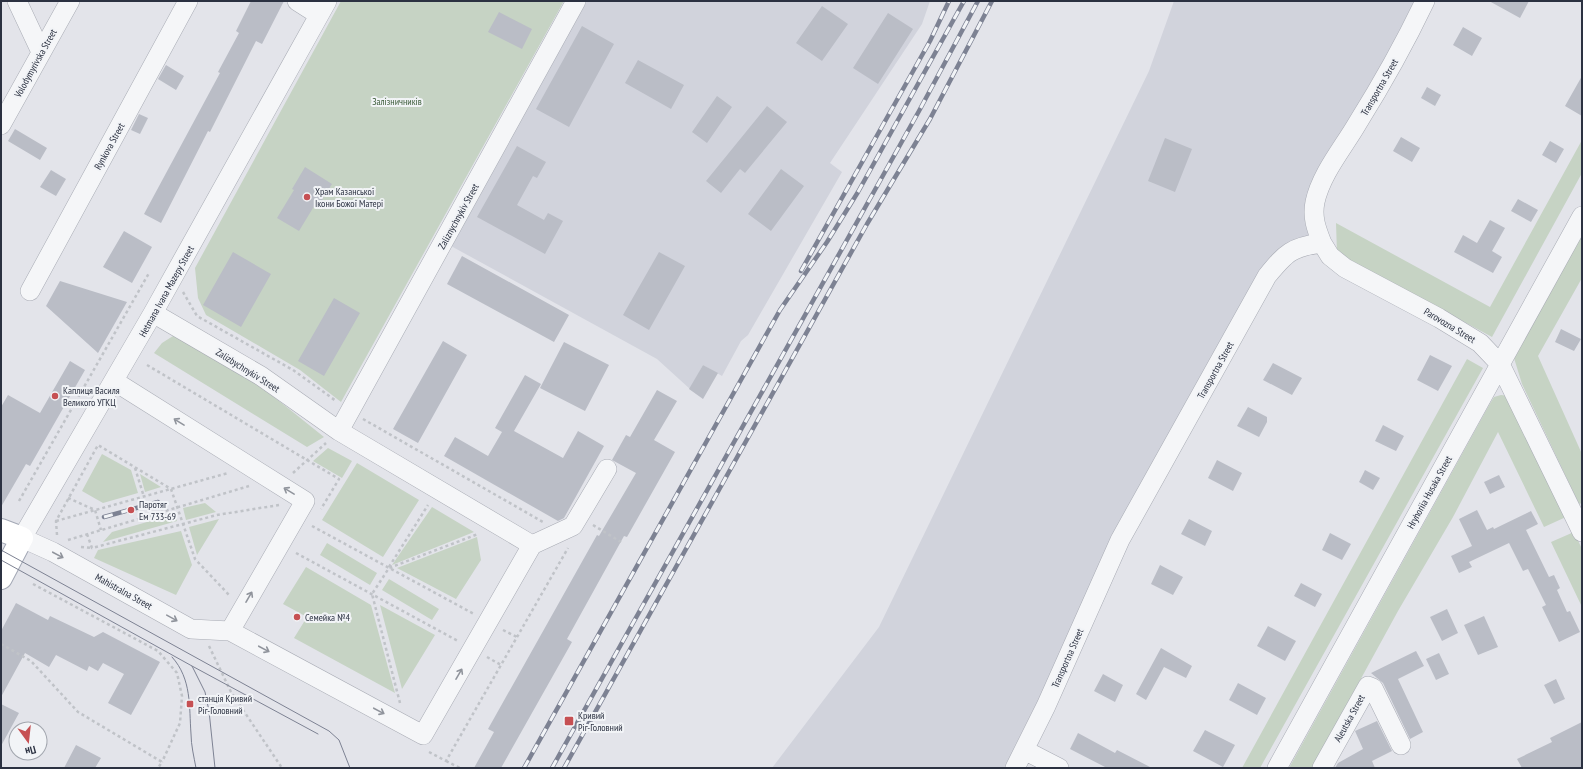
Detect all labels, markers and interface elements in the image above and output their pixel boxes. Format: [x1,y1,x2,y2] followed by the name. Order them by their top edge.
[11,26,60,101] street label: Volodymyrivska Street
[1358,56,1401,118] street label: Transportna Street
[372,95,422,108] park label: Залізничників
[91,120,128,172] street label: Rynkova Street
[435,181,482,251] street label: Zaliznychnykiv Street
[315,185,383,210] place label: Храм Казанської Ікони Божої Матері
[302,192,312,202] marker: Храм Казанської Ікони Божої Матері
[136,243,197,339] street label: Hetmana Ivana Mazepy Street
[1421,305,1478,346] street label: Parovozna Street
[1194,339,1237,401] street label: Transportna Street
[213,346,282,395] street label: Zalizbychnykiv Street
[63,384,120,409] place label: Каплиця Василя Великого УГКЦ
[50,391,60,401] marker: Каплиця Василя Великого УГКЦ
[174,418,185,426] one-way arrow
[1404,453,1455,531] street label: Hryhoriia Husaka Street
[283,487,295,495] one-way arrow
[139,498,176,523] place label: Паротяг Ем 733-69
[126,505,136,515] marker: Паротяг Ем 733-69
[52,551,64,559] one-way arrow
[93,570,155,613] street label: Mahistralna Street
[246,591,254,603] one-way arrow
[305,611,350,624] place label: Семейка №4
[292,612,302,622] marker: Семейка №4
[166,614,178,622] one-way arrow
[1049,626,1086,690] street label: Transportna Street
[258,646,270,654] one-way arrow
[456,668,464,680] one-way arrow
[198,692,252,717] place label: станція Кривий Ріг-Головний
[1331,692,1368,744] street label: Aleutska Street
[185,699,195,709] marker: станція Кривий Ріг-Головний
[372,707,384,715] one-way arrow
[578,709,623,734] place label: Кривий Ріг-Головний
[563,715,575,727] marker: Кривий Ріг-Головний
[8,721,48,761] north arrow
[24,743,38,759] text: Пн

